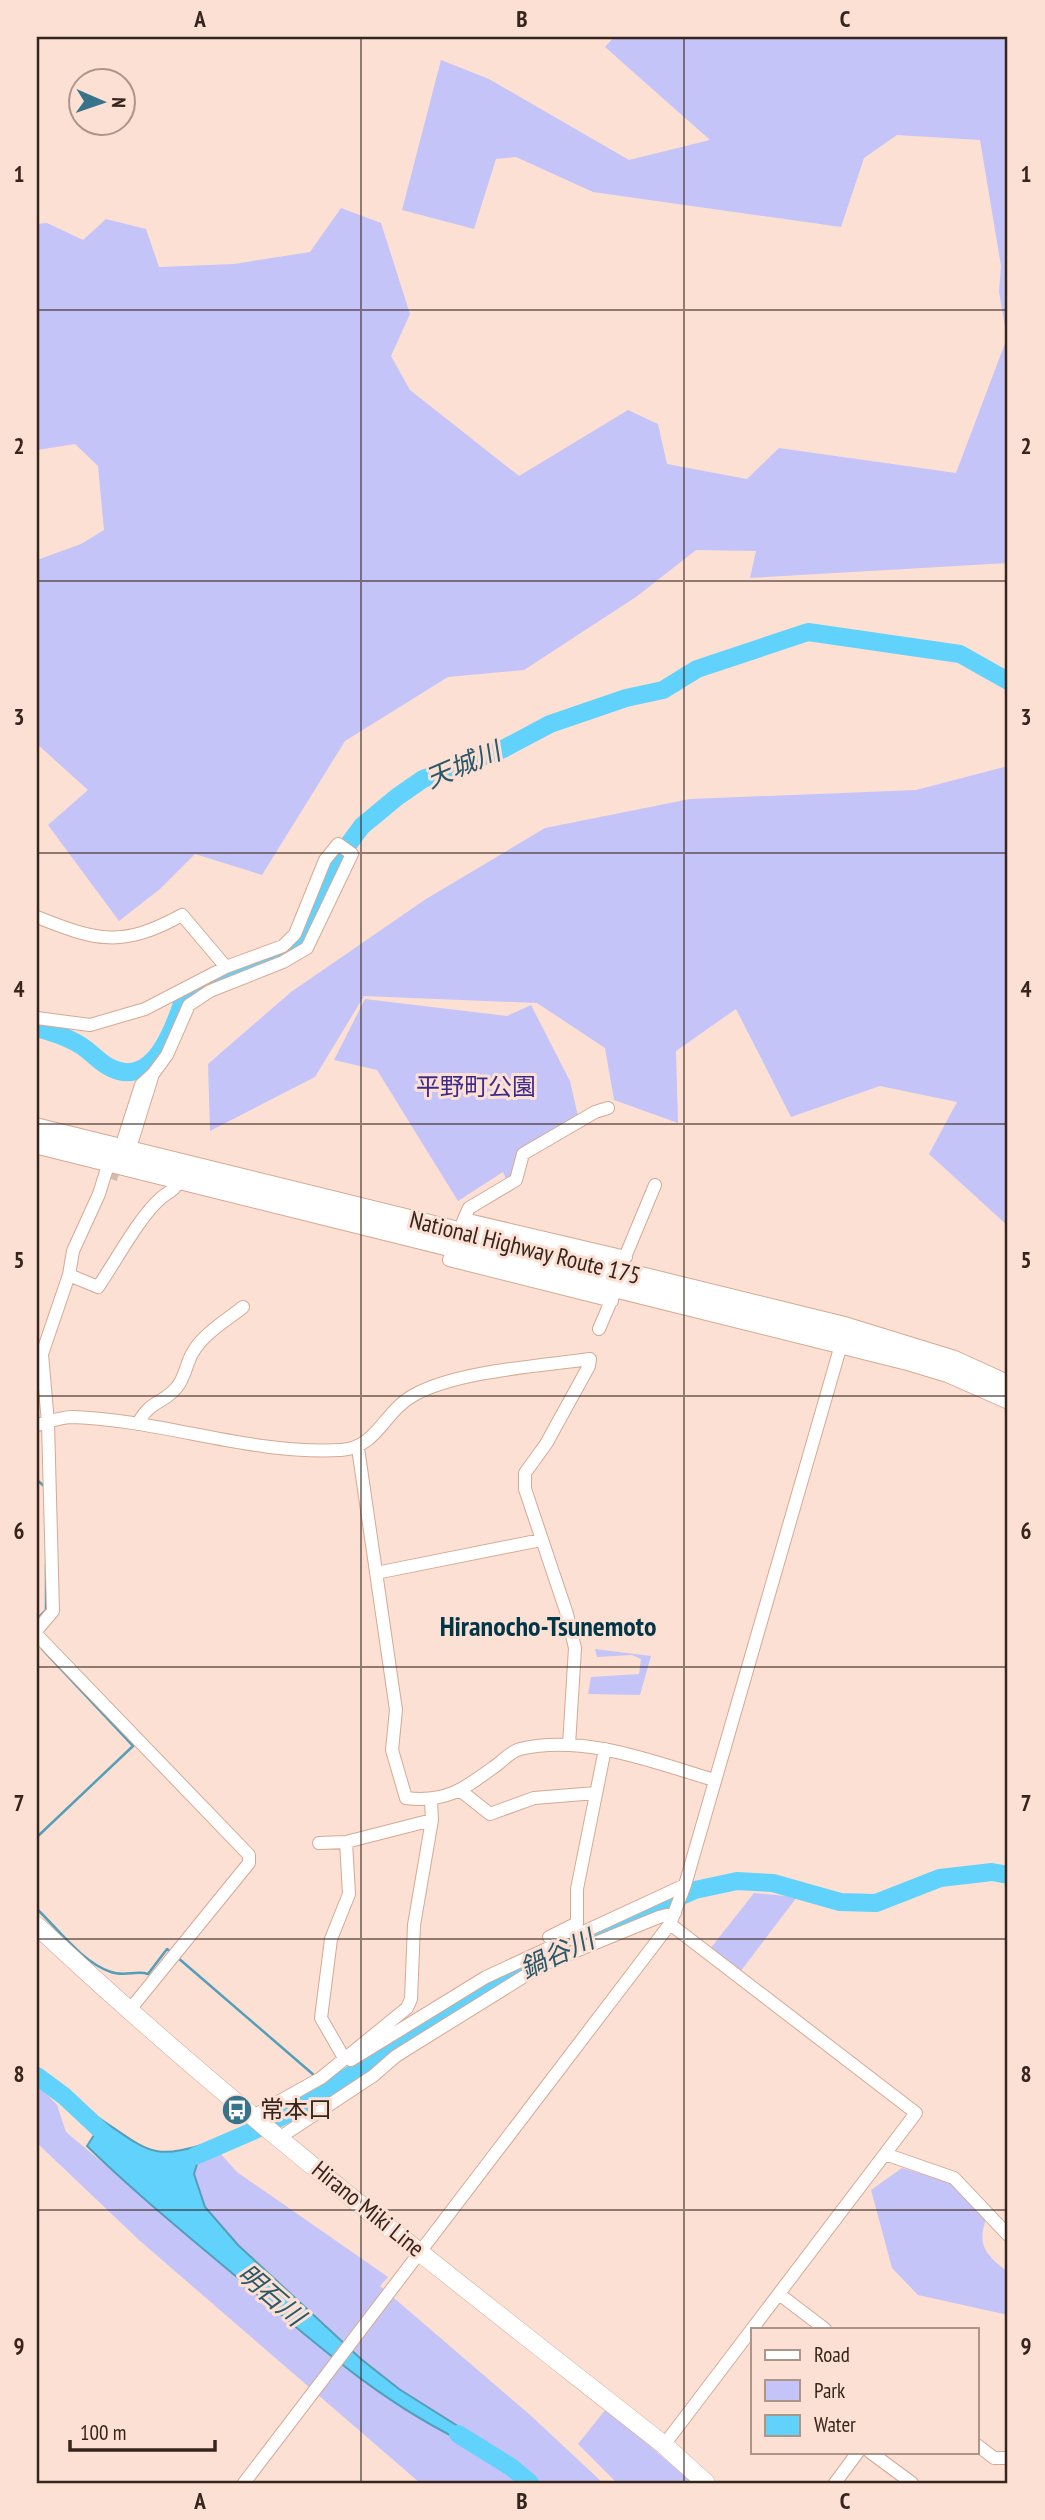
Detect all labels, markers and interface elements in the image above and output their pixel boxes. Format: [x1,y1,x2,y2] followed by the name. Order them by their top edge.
[193,4,206,33] text: A
[516,4,528,33] text: B
[840,4,851,33] text: C
[66,66,136,136] north arrow
[107,97,131,108] text: N
[14,159,25,188] text: 1
[1021,159,1032,188] text: 1
[14,431,25,460] text: 2
[1021,431,1032,460] text: 2
[14,702,25,731] text: 3
[1021,702,1032,731] text: 3
[420,733,508,795] water label: 天城川
[14,974,25,1003] text: 4
[1021,974,1032,1003] text: 4
[416,1071,536,1102] park label: 平野町公園
[406,1204,644,1291] street label: National Highway Route 175
[14,1245,25,1274] text: 5
[1021,1245,1032,1274] text: 5
[14,1516,25,1545] text: 6
[1021,1516,1032,1545] text: 6
[440,1607,656,1644] district label: Hiranocho-Tsunemoto
[14,1788,25,1817] text: 7
[1021,1788,1032,1817] text: 7
[514,1921,602,1985] water label: 鍋谷川
[14,2059,25,2088] text: 8
[1021,2059,1032,2088] text: 8
[220,2093,254,2127] bus stop icon: 常本口
[260,2094,332,2125] place label: 常本口
[306,2154,431,2263] street label: Hirano Miki Line
[231,2257,314,2335] water label: 明石川
[751,2328,978,2454] legend
[14,2331,25,2360] text: 9
[1021,2331,1032,2360] text: 9
[814,2341,850,2368] text: Road
[814,2377,845,2404] text: Park
[70,2408,215,2452] scale bar
[814,2411,856,2438] text: Water
[80,2419,126,2446] text: 100 m
[193,2486,206,2515] text: A
[516,2486,528,2515] text: B
[840,2486,851,2515] text: C

